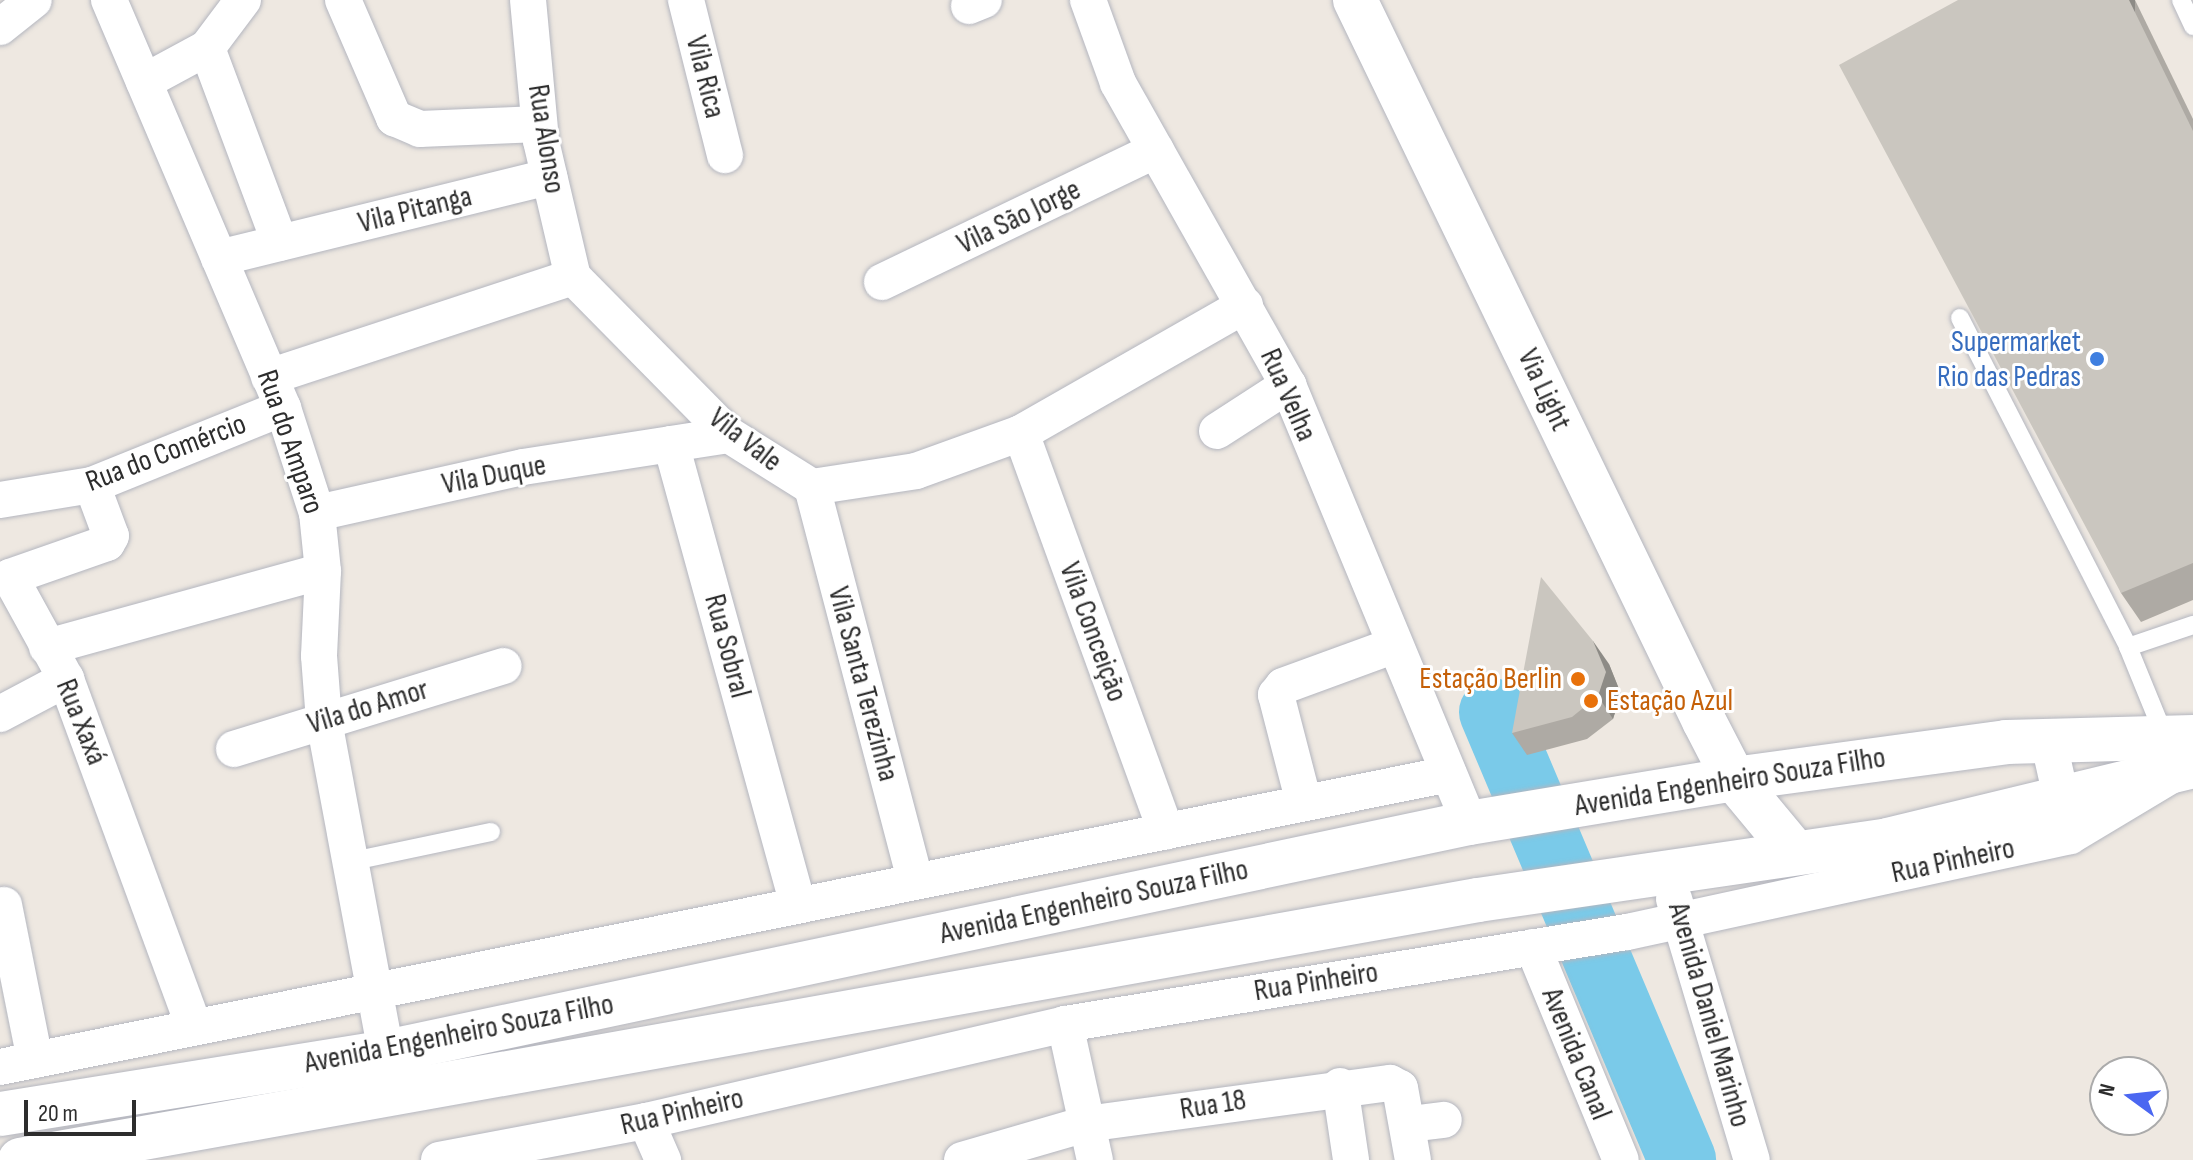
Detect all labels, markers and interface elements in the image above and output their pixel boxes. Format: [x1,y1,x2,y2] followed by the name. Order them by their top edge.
[677,32,733,122] street label: Vila Rica
[520,82,572,196] street label: Rua Alonso
[951,172,1087,262] street label: Vila São Jorge
[354,179,476,241] street label: Vila Pitanga
[1937,324,2081,394] place label: Supermarket Rio das Pedras
[1252,343,1324,447] street label: Rua Velha
[1509,343,1579,437] street label: Via Light
[2088,350,2106,368] marker: Supermarket Rio das Pedras
[249,365,331,519] street label: Rua do Amparo
[701,400,789,480] street label: Vila Vale
[81,406,251,500] street label: Rua do Comércio
[439,447,549,503] street label: Vila Duque
[1051,557,1135,707] street label: Vila Conceição
[820,583,906,785] street label: Vila Santa Terezinha
[696,590,758,702] street label: Rua Sobral
[1419,661,1562,697] place label: Estação Berlin
[1569,670,1587,688] marker: Estação Berlin
[303,672,433,742] street label: Vila do Amor
[48,674,114,770] street label: Rua Xaxá
[1607,683,1733,719] place label: Estação Azul
[1582,692,1600,710] marker: Estação Azul
[1572,740,1888,824] street label: Avenida Engenheiro Souza Filho
[1888,830,2018,892] street label: Rua Pinheiro
[937,852,1251,952] street label: Avenida Engenheiro Souza Filho
[1660,899,1758,1131] street label: Avenida Daniel Marinho
[1252,954,1380,1010] street label: Rua Pinheiro
[1533,983,1619,1125] street label: Avenida Canal
[301,986,617,1082] street label: Avenida Engenheiro Souza Filho
[2089,1056,2169,1136] north arrow
[617,1080,747,1144] street label: Rua Pinheiro
[2093,1081,2122,1099] text: N
[1177,1082,1249,1128] street label: Rua 18
[28,1084,140,1134] scale bar
[38,1099,78,1128] text: 20 m

